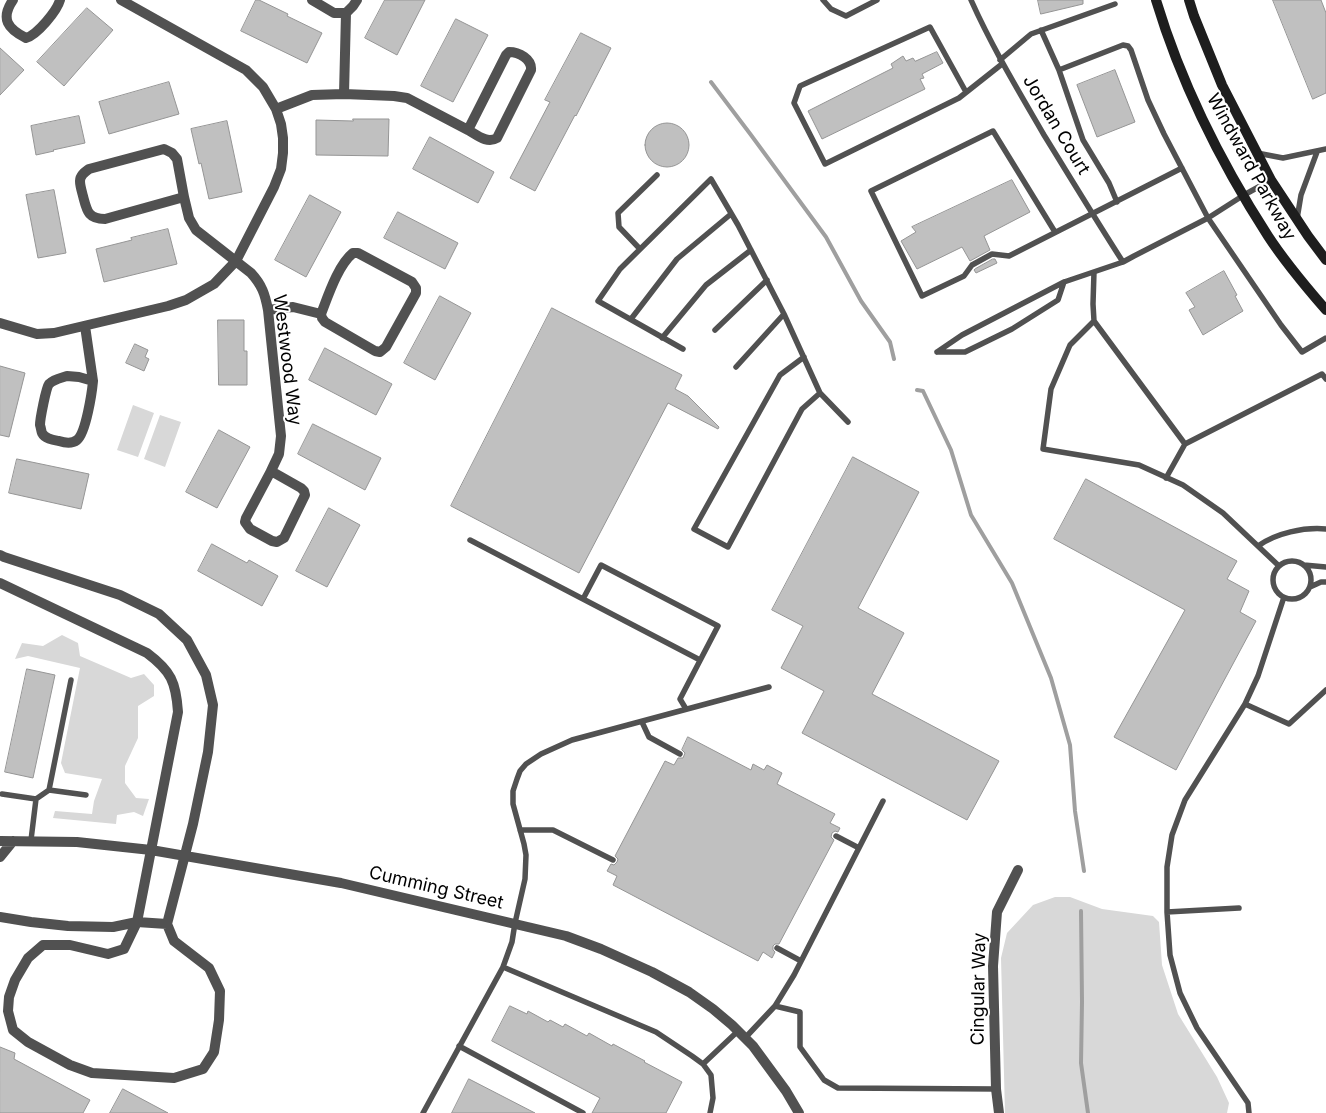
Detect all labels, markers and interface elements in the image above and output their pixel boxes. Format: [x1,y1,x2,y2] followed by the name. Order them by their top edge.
[1018,71,1094,179] street label: Jordan Court
[1202,90,1300,244] street label: Windward Parkway
[268,293,306,427] street label: Westwood Way
[367,862,505,914] street label: Cumming Street
[967,932,991,1046] street label: Cingular Way

